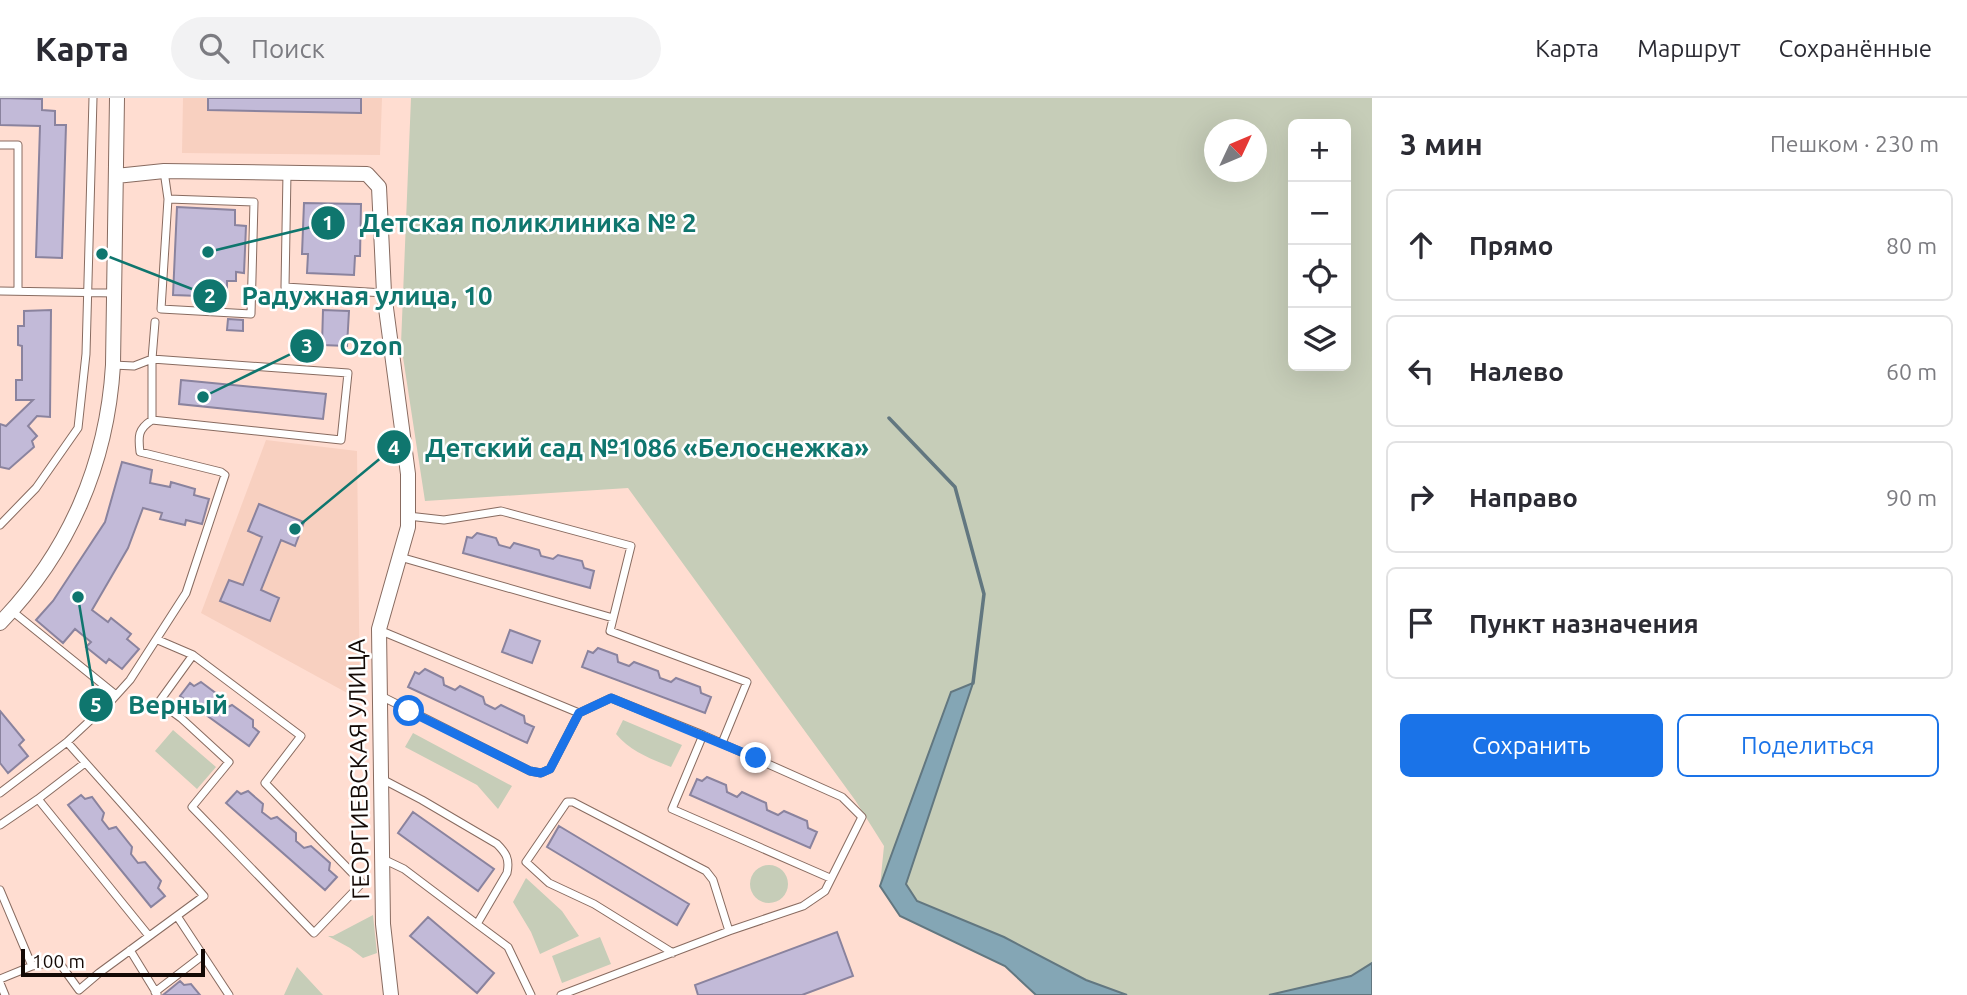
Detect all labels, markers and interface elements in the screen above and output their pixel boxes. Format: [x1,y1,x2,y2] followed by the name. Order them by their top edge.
[171,17,661,80] search box
[195,29,233,67] icon: search
[35,30,129,67] text: Карта
[251,34,325,63] text: Поиск
[1535,35,1599,62] text: Карта
[1637,35,1741,62] text: Маршрут
[1779,35,1932,62] text: Сохранённые
[1204,119,1267,182] north arrow
[1288,119,1351,371] map controls
[1288,119,1351,182] button: +
[1400,127,1483,161] text: 3 мин
[1770,131,1939,156] text: Пешком · 230 m
[1288,182,1351,245] button: −
[311,199,711,246] callout: Детская поликлиника № 2
[359,208,697,237] text: Детская поликлиника № 2
[322,210,334,234] text: 1
[1402,226,1440,264] icon: ahead
[1469,231,1553,260] text: Прямо
[1886,233,1937,258] text: 80 m
[1288,245,1351,308] button: locate
[193,272,507,319] callout: Радужная улица, 10
[241,281,493,310] text: Радужная улица, 10
[204,283,216,307] text: 2
[1288,308,1351,371] button: layers
[290,323,417,370] callout: Ozon
[339,331,403,360] text: Ozon
[301,333,313,357] text: 3
[1402,352,1440,390] icon: left
[1469,357,1564,386] text: Налево
[1886,359,1937,384] text: 60 m
[376,424,883,471] callout: Детский сад №1086 «Белоснежка»
[425,433,869,462] text: Детский сад №1086 «Белоснежка»
[388,435,400,459] text: 4
[1402,478,1440,516] icon: right
[1469,483,1578,512] text: Направо
[1886,485,1937,510] text: 90 m
[1402,604,1440,642] icon: arrive
[1469,609,1699,638] text: Пункт назначения
[343,638,374,900] street label: ГЕОРГИЕВСКАЯ УЛИЦА
[79,681,242,728] callout: Верный
[128,690,228,719] text: Верный
[90,692,102,716] text: 5
[393,695,424,726] route start
[1400,714,1663,777] button: Сохранить
[1677,714,1939,777] button: Поделиться
[740,742,771,773] route end
[21,946,205,978] scale bar
[32,950,85,972] text: 100 m

